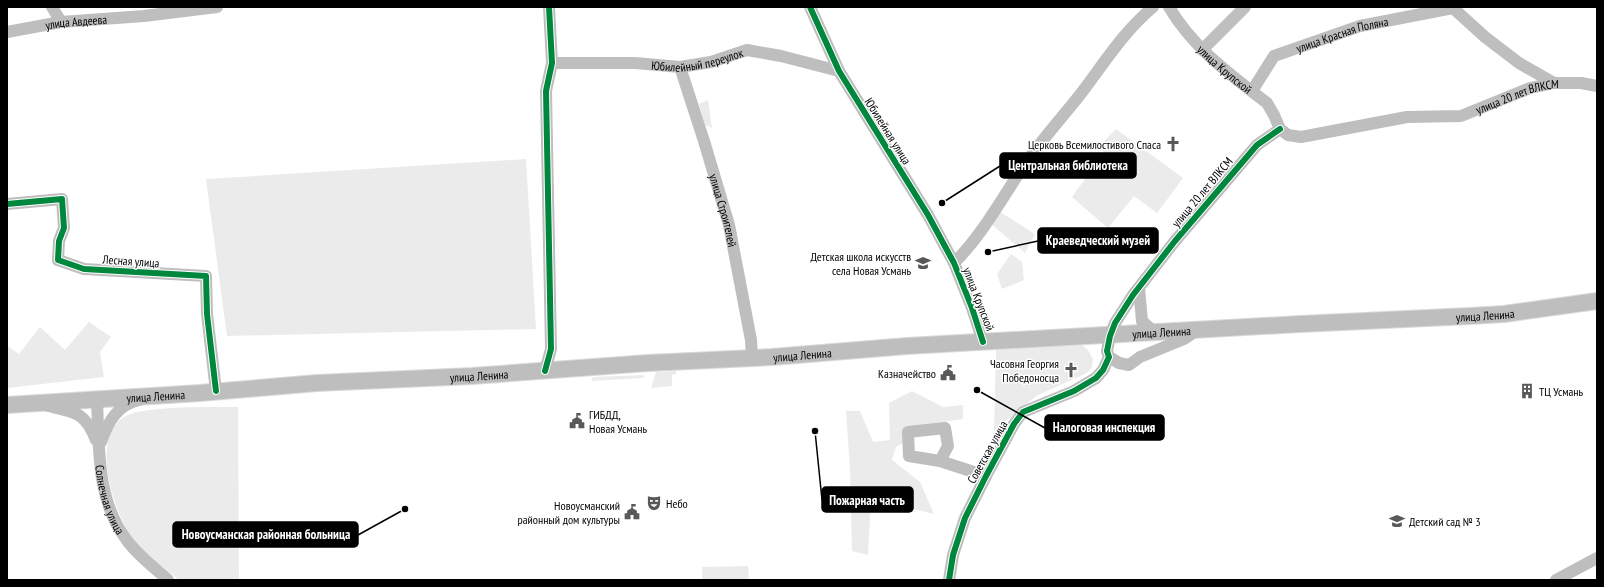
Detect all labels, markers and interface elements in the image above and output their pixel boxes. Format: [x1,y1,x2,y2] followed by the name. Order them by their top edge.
[44,11,108,32] street label: улица Авдеева
[1294,13,1390,55] street label: улица Красная Поляна
[1194,41,1255,96] street label: улица Крупской
[651,44,745,74] street label: Юбилейный переулок
[1473,76,1559,117] street label: улица 20 лет ВЛКСМ
[862,95,915,167] street label: Юбилейная улица
[1164,135,1182,153] church icon: Церковь Всемилостивого Спаса
[1028,137,1161,152] place label: Церковь Всемилостивого Спаса
[1000,153,1136,178] callout: Центральная библиотека
[1168,154,1236,230] street label: улица 20 лет ВЛКСМ
[1008,157,1128,174] text: Центральная библиотека
[707,172,741,248] street label: улица Строителей
[1038,228,1158,253] callout: Краеведческий музей
[1046,232,1150,249] text: Краеведческий музей
[811,249,911,278] place label: Детская школа искусств села Новая Усмань
[101,251,160,270] street label: Лесная улица
[914,254,932,272] school or university icon: Детская школа искусств села Новая Усмань
[960,265,998,333] street label: улица Крупской
[1455,305,1516,324] street label: улица Ленина
[1132,323,1191,341] street label: улица Ленина
[772,345,832,364] street label: улица Ленина
[990,356,1059,385] place label: Часовня Георгия Победоносца
[1062,361,1080,379] church icon: Часовня Георгия Победоносца
[939,364,957,382] public building icon: Казначейство
[449,366,509,384] street label: улица Ленина
[878,366,936,381] place label: Казначейство
[1518,382,1536,400] building icon: ТЦ Усмань
[1539,384,1584,399] place label: ТЦ Усмань
[126,386,186,405] street label: улица Ленина
[589,407,647,436] place label: ГИБДД, Новая Усмань
[568,412,586,430] public building icon: ГИБДД, Новая Усмань
[1045,415,1164,440] callout: Налоговая инспекция
[964,418,1010,486] street label: Советская улица
[1053,419,1155,436] text: Налоговая инспекция
[93,464,128,537] street label: Солнечная улица
[822,487,913,512] callout: Пожарная часть
[829,492,905,509] text: Пожарная часть
[645,494,663,512] theatre icon: Небо
[666,496,688,511] place label: Небо
[517,498,620,527] place label: Новоусманский районный дом культуры
[623,503,641,521] public building icon: Новоусманский районный дом культуры
[1388,512,1406,530] school or university icon: Детский сад № 3
[1409,514,1481,529] place label: Детский сад № 3
[173,522,358,547] callout: Новоусманская районная больница
[182,526,350,543] text: Новоусманская районная больница

